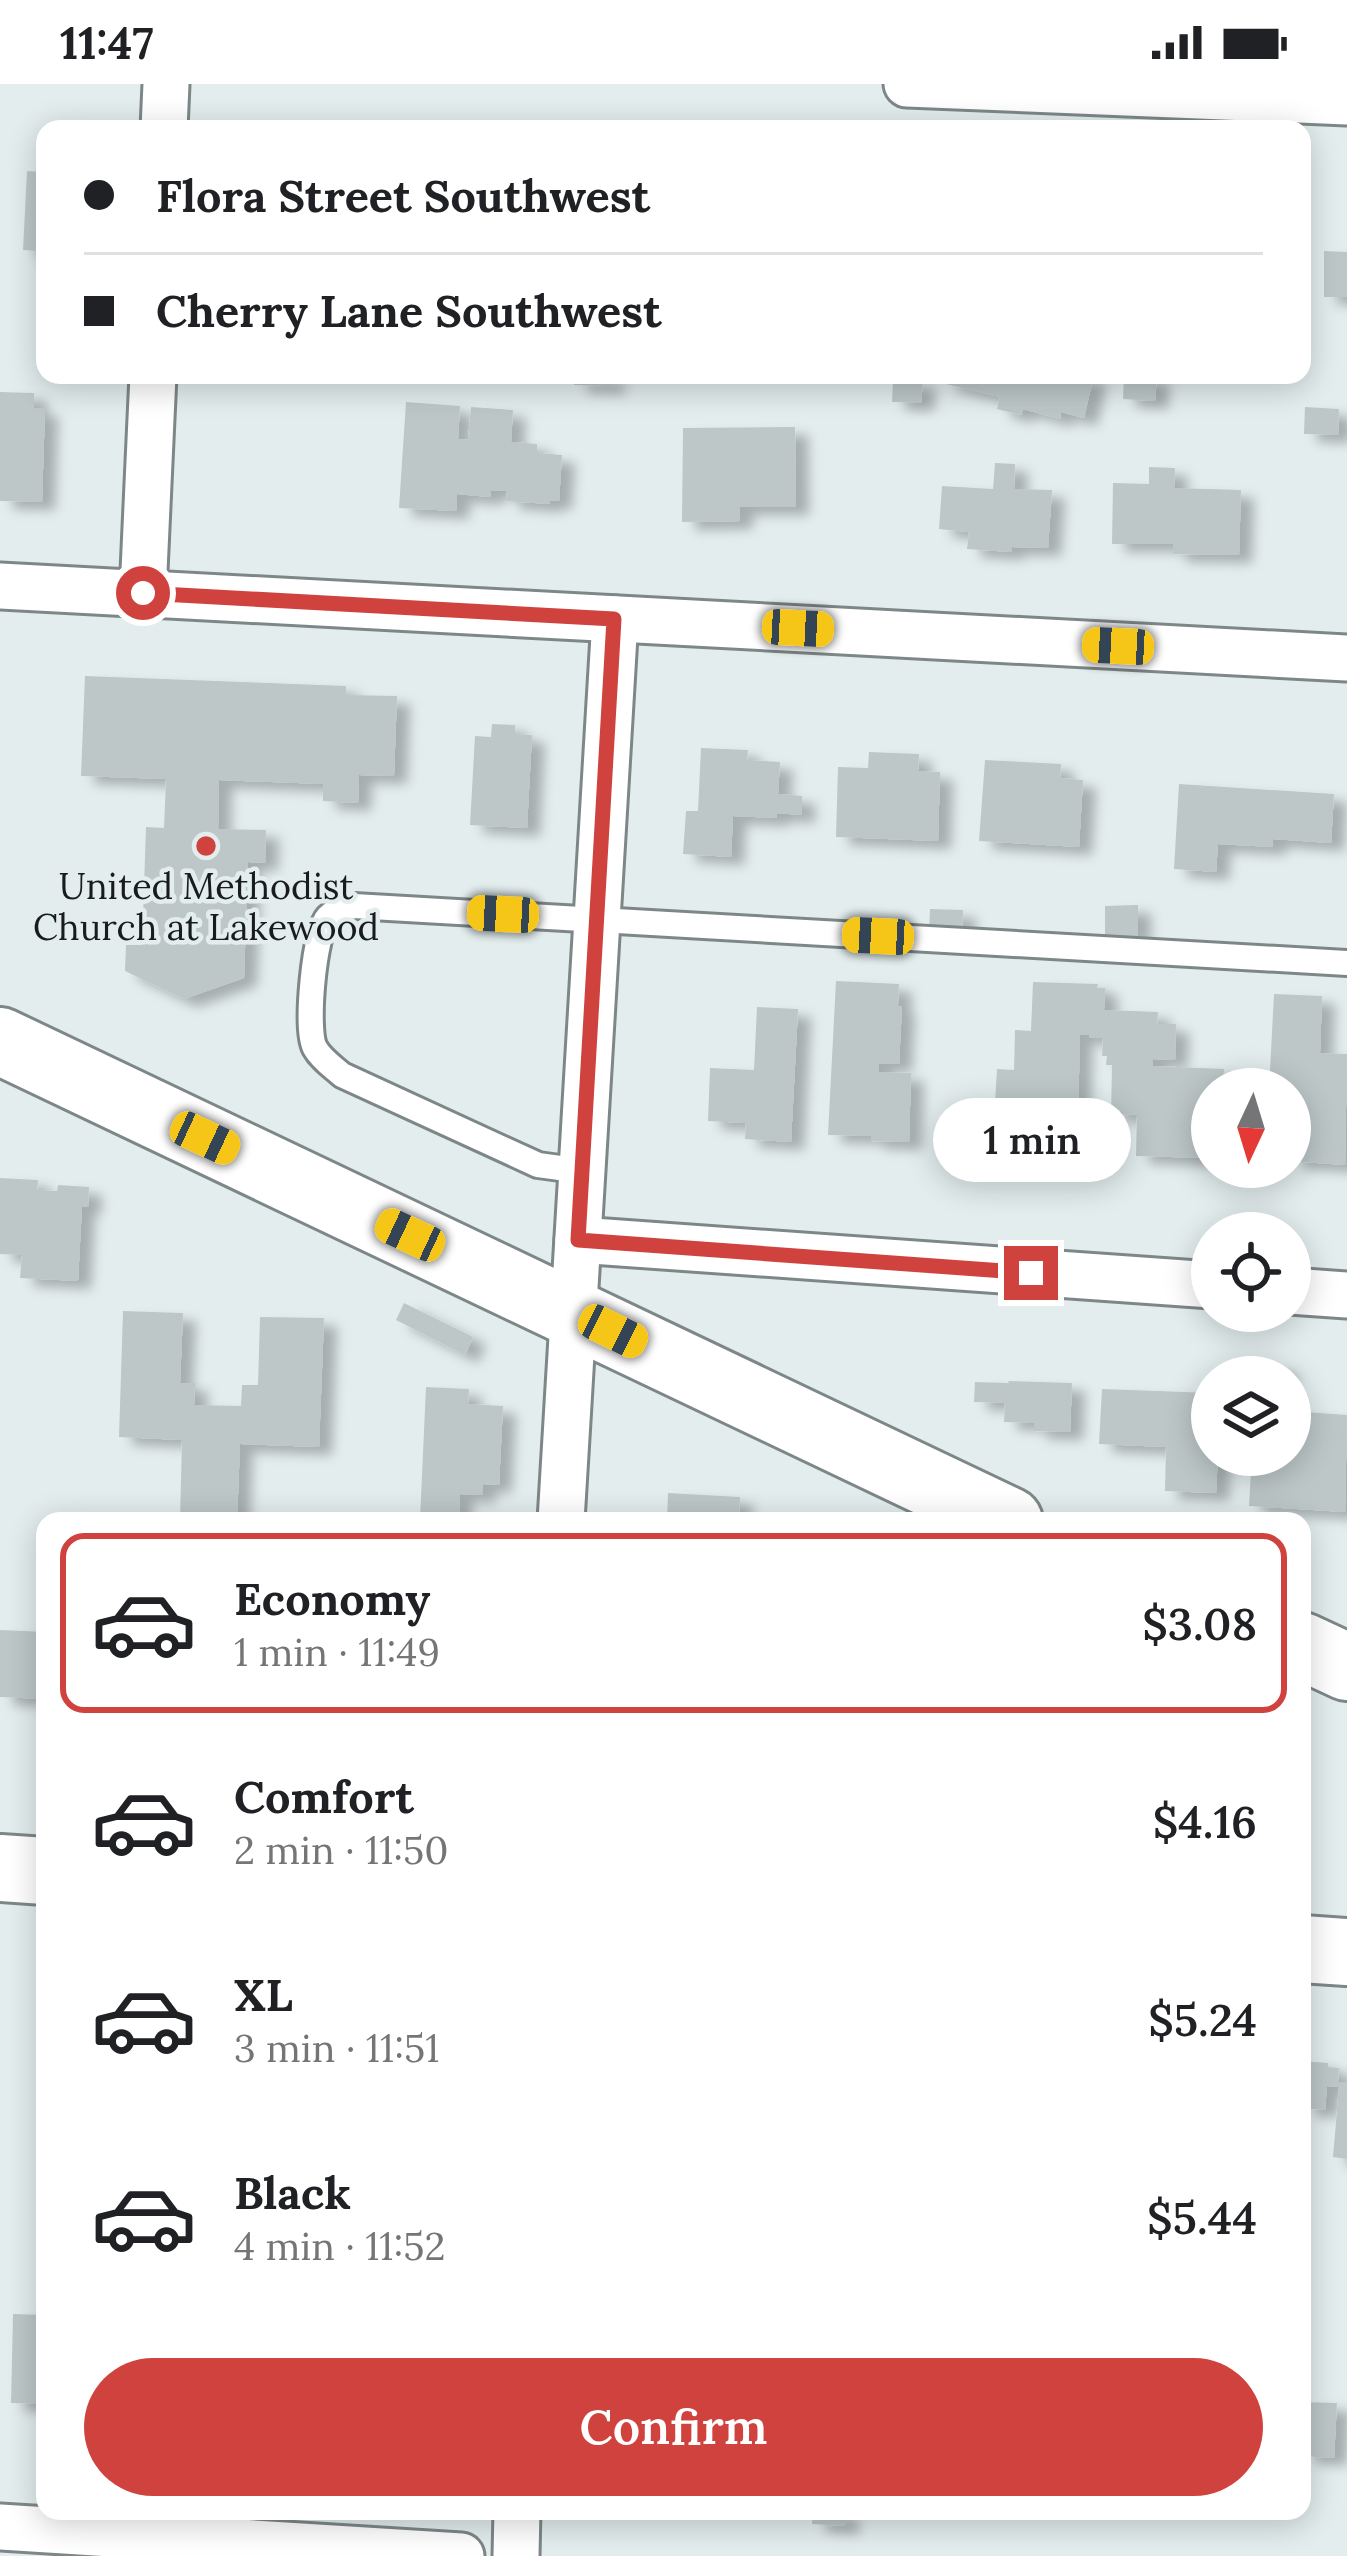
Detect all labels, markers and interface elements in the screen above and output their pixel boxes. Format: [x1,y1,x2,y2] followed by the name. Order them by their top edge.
[60,14,154,71] text: 11:47
[156,167,650,224] text: Flora Street Southwest
[156,282,662,339] text: Cherry Lane Southwest
[116,566,170,620] route start
[761,608,835,648] car
[1081,626,1155,666] car
[193,833,219,859] marker: United Methodist Church at Lakewood
[33,863,379,950] place label: United Methodist Church at Lakewood
[466,894,540,934] car
[841,916,915,956] car
[1191,1068,1311,1188] north arrow
[1191,1068,1311,1476] map controls
[932,1099,1130,1183] callout: 1 min
[165,1106,245,1170] car
[983,1115,1081,1165] text: 1 min
[370,1203,450,1267] car
[1191,1212,1311,1332] button: locate
[1004,1246,1058,1300] route end
[573,1299,653,1363] car
[1191,1356,1311,1476] button: layers
[90,1569,198,1677] icon: car
[234,1570,430,1627] text: Economy
[1142,1595,1257,1652] text: $3.08
[234,1627,440,1677] text: 1 min · 11:49
[90,1767,198,1875] icon: car
[234,1768,414,1825] text: Comfort
[1153,1793,1257,1850] text: $4.16
[234,1825,449,1875] text: 2 min · 11:50
[90,1965,198,2073] icon: car
[234,1966,293,2023] text: XL
[1148,1991,1257,2048] text: $5.24
[234,2023,439,2073] text: 3 min · 11:51
[90,2163,198,2271] icon: car
[234,2164,351,2221] text: Black
[1147,2189,1257,2246] text: $5.44
[234,2221,446,2271] text: 4 min · 11:52
[84,2358,1263,2496] button: Confirm

